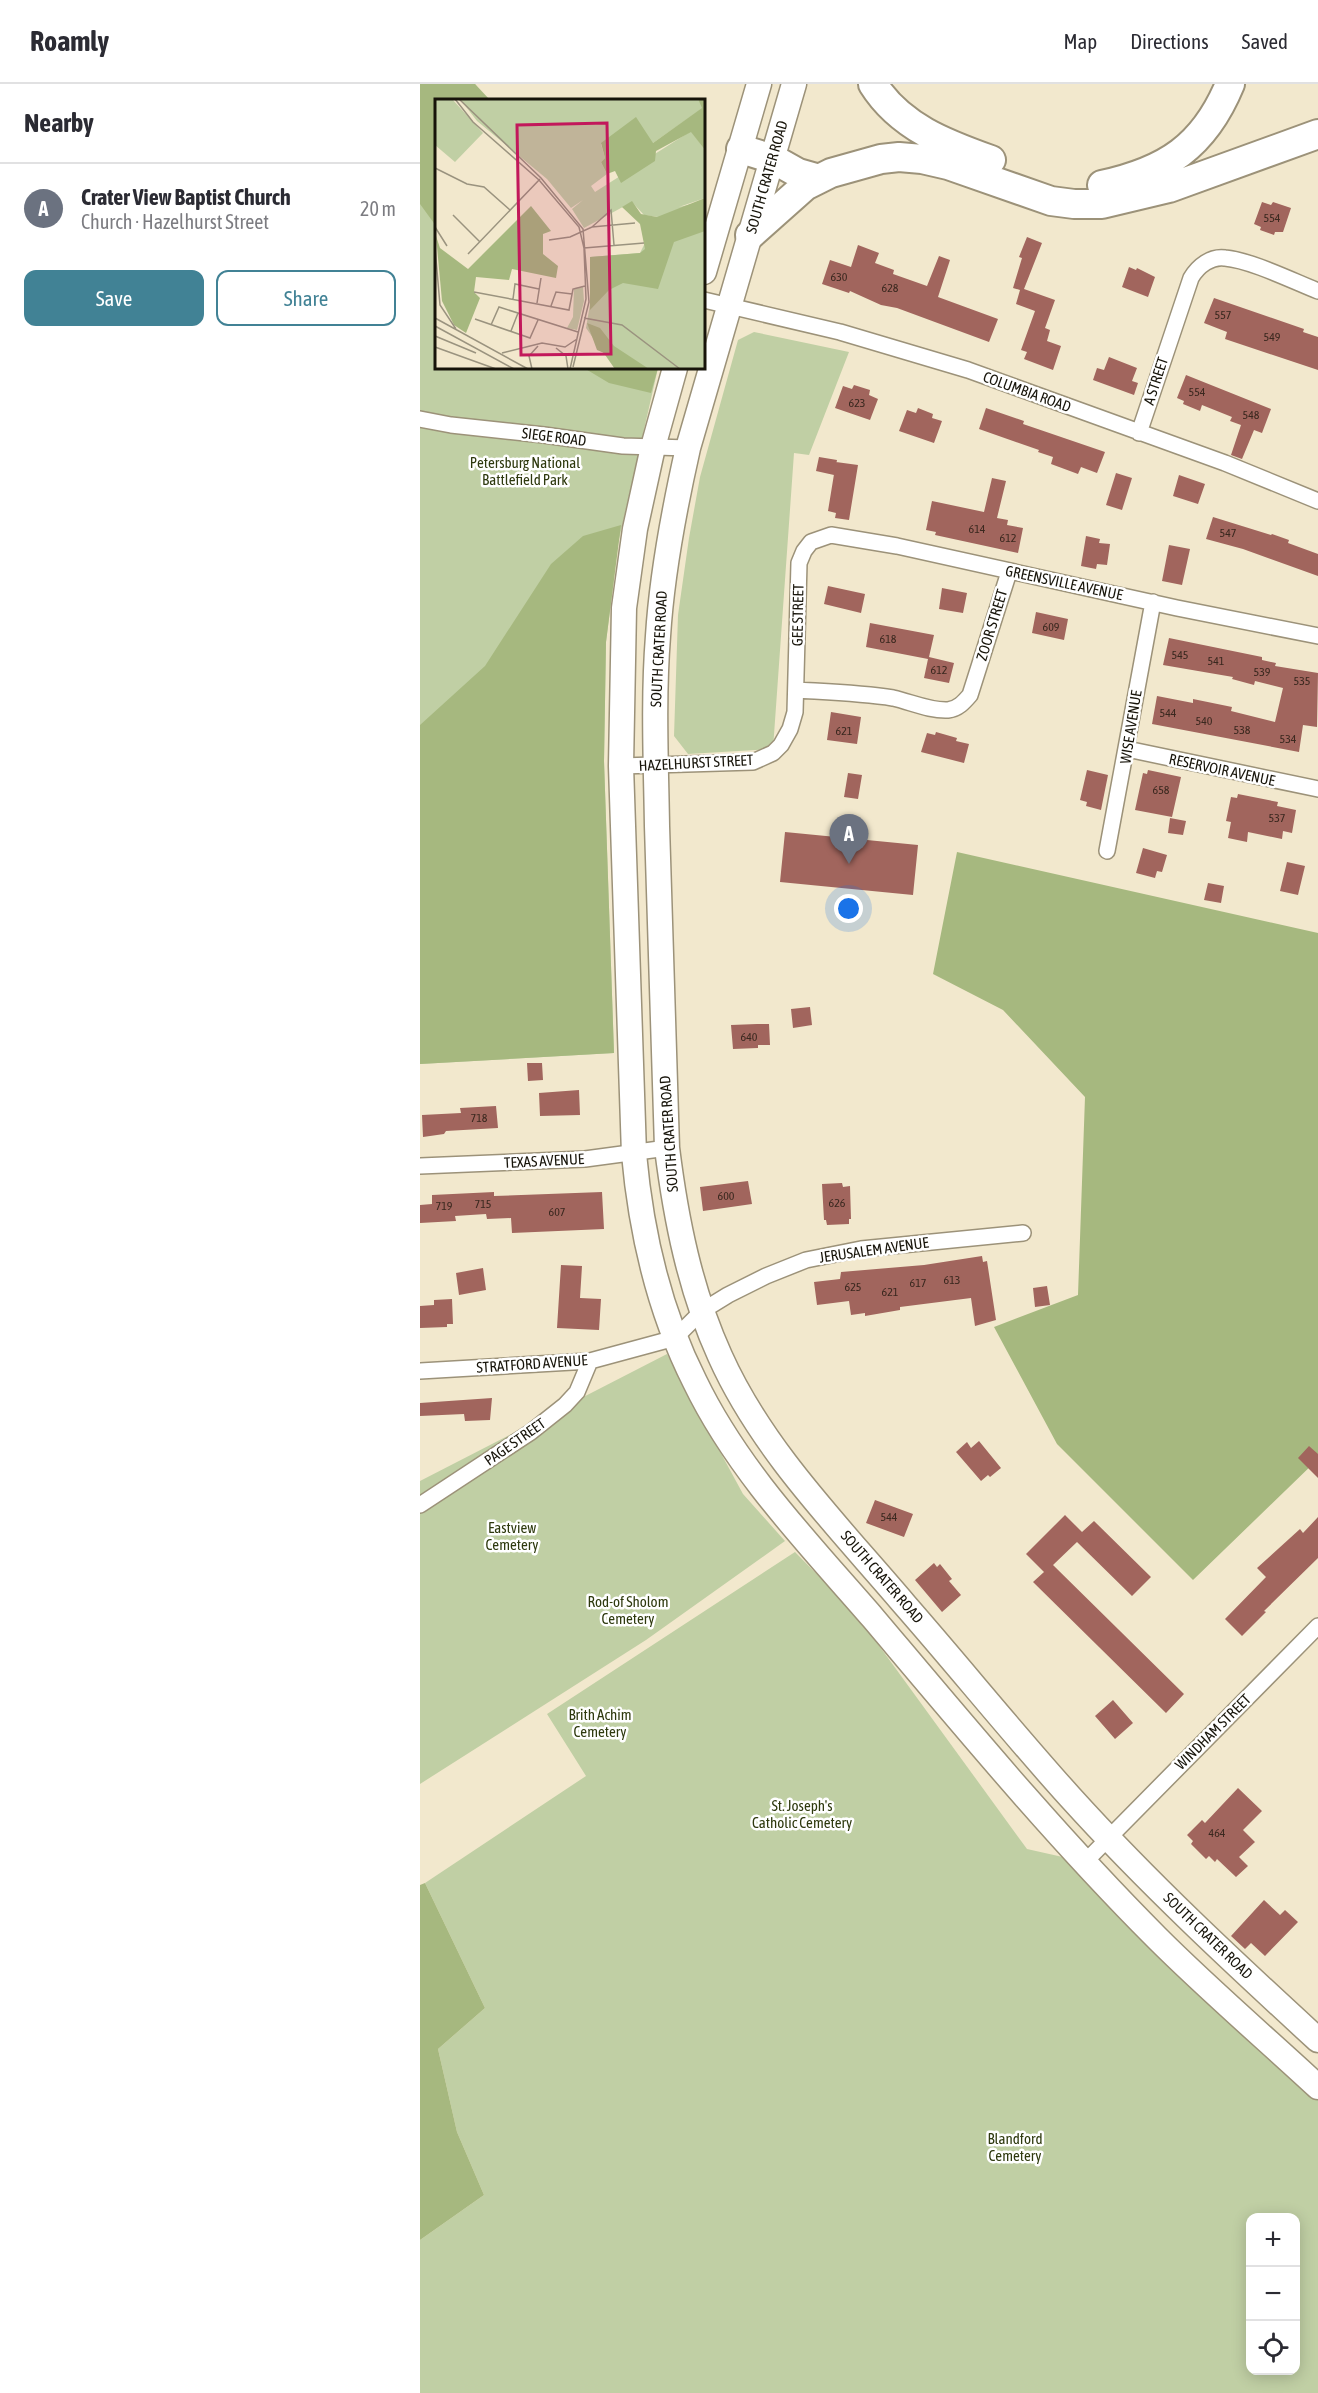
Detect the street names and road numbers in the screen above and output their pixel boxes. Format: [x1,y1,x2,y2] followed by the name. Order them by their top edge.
[742,118,791,235] street label: SOUTH CRATER ROAD
[1140,354,1171,407] street label: A STREET
[981,368,1073,415] street label: COLUMBIA ROAD
[521,424,587,449] street label: SIEGE ROAD
[1004,562,1125,603] street label: GREENSVILLE AVENUE
[788,583,807,646] street label: GEE STREET
[973,587,1011,663] street label: ZOOR STREET
[647,590,670,708] street label: SOUTH CRATER ROAD
[1116,688,1145,765] street label: WISE AVENUE
[1167,750,1277,789] street label: RESERVOIR AVENUE
[638,751,754,774] street label: HAZELHURST STREET
[656,1075,681,1193] street label: SOUTH CRATER ROAD
[503,1150,585,1171] street label: TEXAS AVENUE
[818,1233,930,1266] street label: JERUSALEM AVENUE
[476,1351,589,1376] street label: STRATFORD AVENUE
[481,1414,549,1469] street label: PAGE STREET
[838,1527,927,1626] street label: SOUTH CRATER ROAD
[1171,1690,1254,1773] street label: WINDHAM STREET
[1160,1889,1256,1982] street label: SOUTH CRATER ROAD

